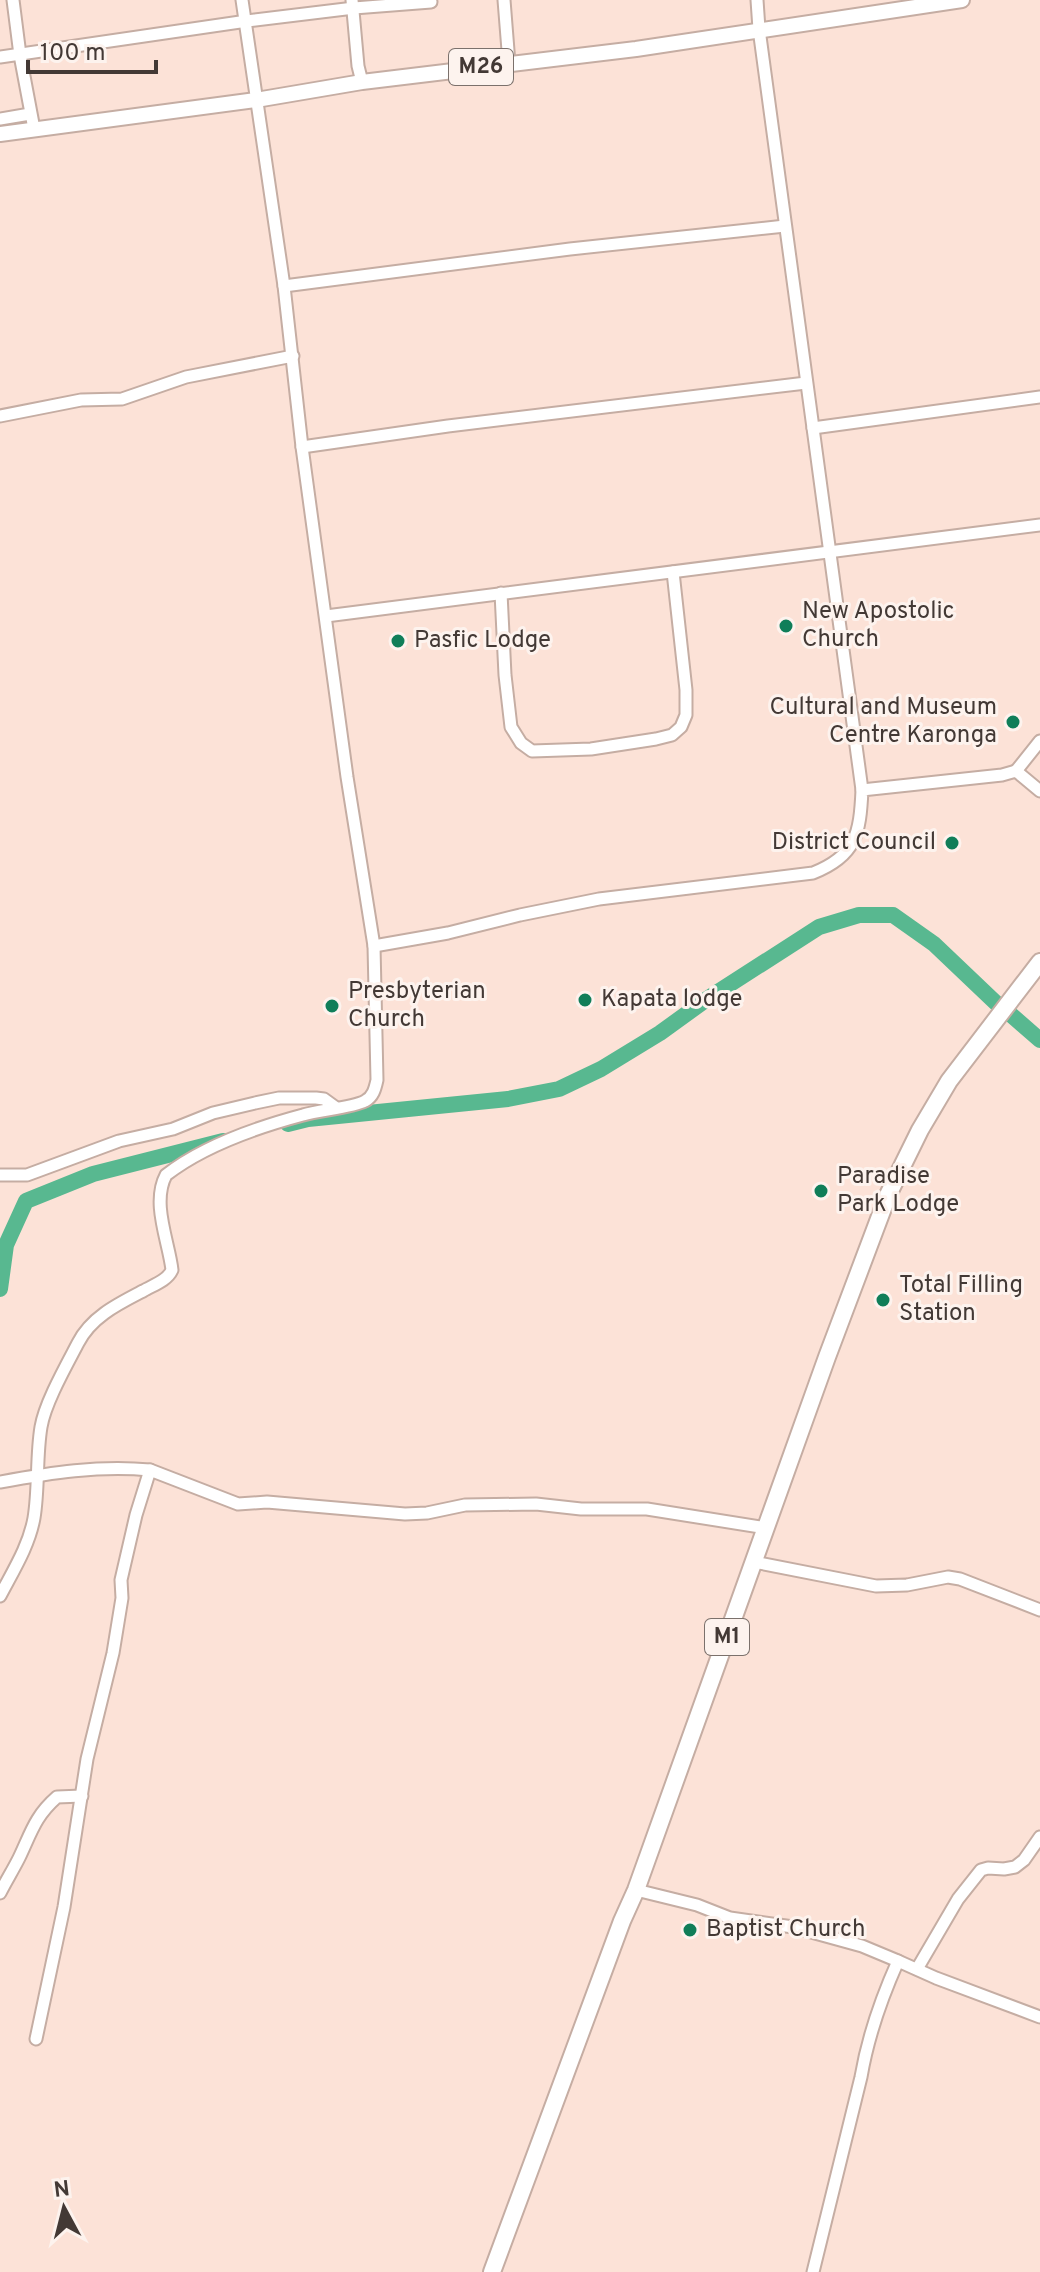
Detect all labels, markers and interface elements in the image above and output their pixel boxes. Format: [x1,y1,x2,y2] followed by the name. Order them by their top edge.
[28,24,156,74] scale bar
[40,39,106,69] text: 100 m
[449,49,513,85] road number: M26
[802,597,955,655] place label: New Apostolic Church
[777,617,795,635] marker: New Apostolic Church
[414,626,551,656] place label: Pasfic Lodge
[389,632,407,650] marker: Pasfic Lodge
[769,693,997,751] place label: Cultural and Museum Centre Karonga
[1004,713,1022,731] marker: Cultural and Museum Centre Karonga
[772,828,936,858] place label: District Council
[943,834,961,852] marker: District Council
[348,977,486,1035] place label: Presbyterian Church
[601,985,743,1015] place label: Kapata lodge
[576,991,594,1009] marker: Kapata lodge
[323,997,341,1015] marker: Presbyterian Church
[837,1162,959,1220] place label: Paradise Park Lodge
[812,1182,830,1200] marker: Paradise Park Lodge
[899,1271,1023,1329] place label: Total Filling Station
[874,1291,892,1309] marker: Total Filling Station
[705,1619,749,1655] road number: M1
[706,1915,866,1945] place label: Baptist Church
[681,1921,699,1939] marker: Baptist Church
[24,2168,104,2248] north arrow
[52,2176,71,2205] text: N

